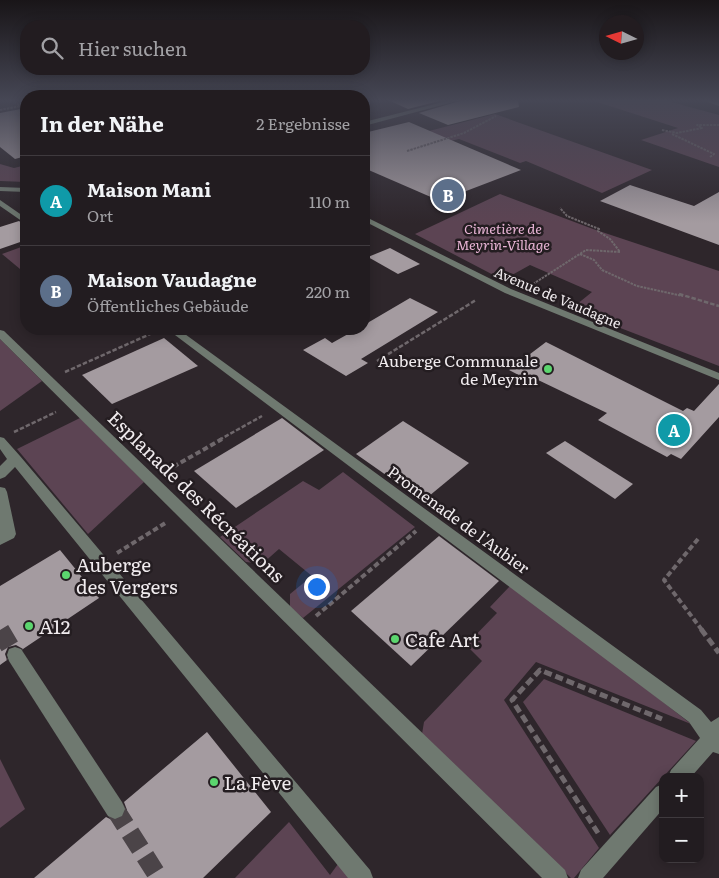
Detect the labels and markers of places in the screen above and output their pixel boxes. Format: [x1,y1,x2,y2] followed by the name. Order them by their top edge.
[432,176,464,214] pin: B
[378,348,538,390] place label: Auberge Communale de Meyrin
[542,363,554,375] marker: Auberge Communale de Meyrin
[658,411,690,449] pin: A
[76,550,178,600] place label: Auberge des Vergers
[60,569,72,581] marker: Auberge des Vergers
[39,612,70,640] place label: A12
[23,620,35,632] marker: A12
[405,625,480,653] place label: Cafe Art
[389,633,401,645] marker: Cafe Art
[224,768,291,796] place label: La Fève
[208,776,220,788] marker: La Fève

